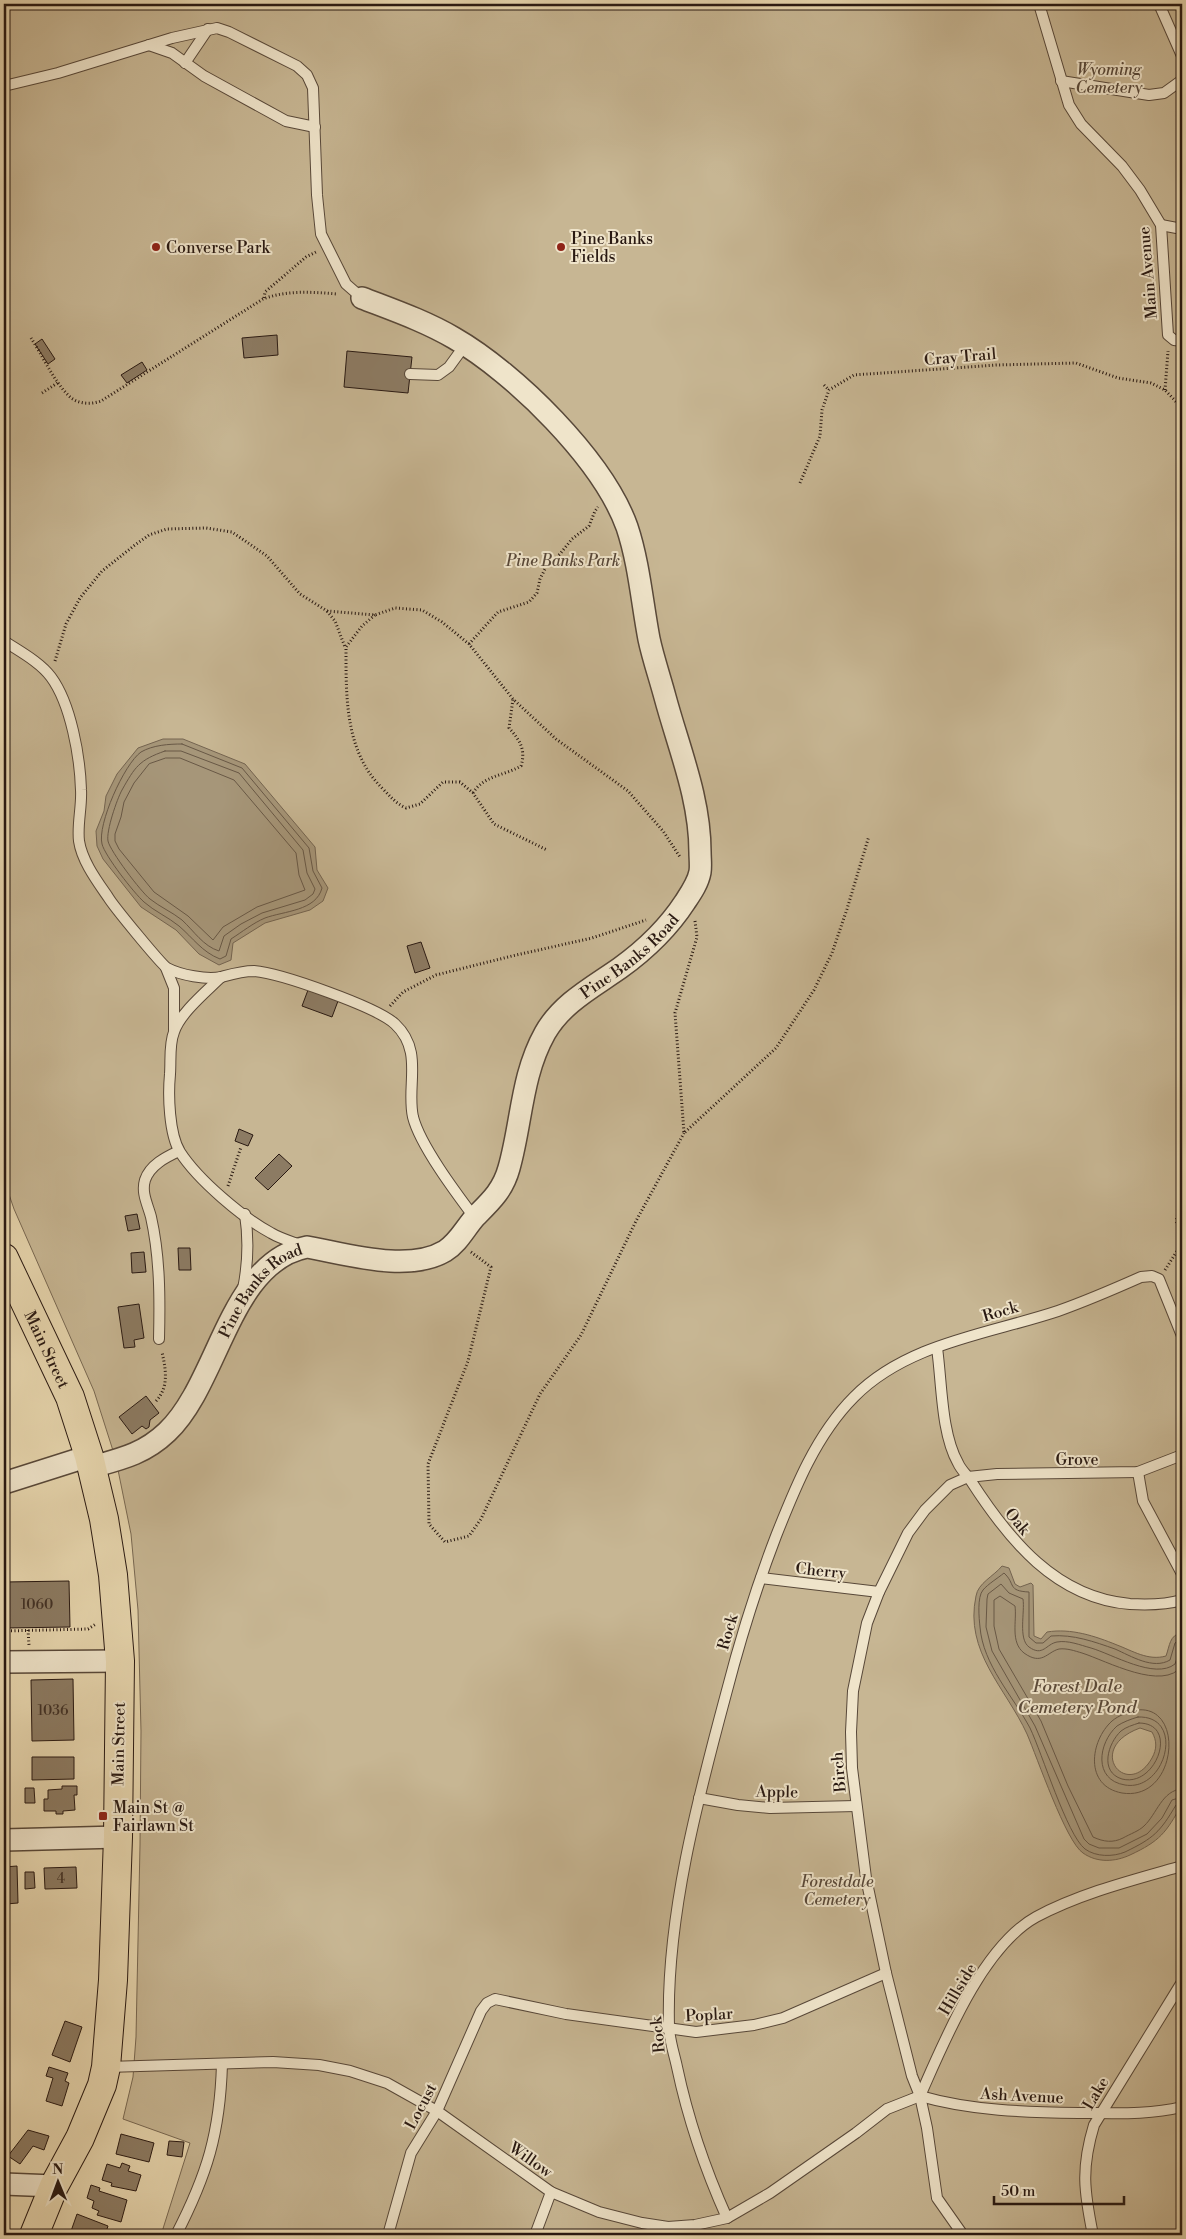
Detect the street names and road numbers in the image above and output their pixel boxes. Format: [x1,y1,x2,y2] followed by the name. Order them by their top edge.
[1134,226,1162,320] street label: Main Avenue
[923,344,997,370] street label: Cray Trail
[576,910,684,1003] street label: Pine Banks Road
[214,1240,305,1341] street label: Pine Banks Road
[980,1297,1022,1327] street label: Rock
[19,1307,74,1392] street label: Main Street
[1056,1450,1098,1470] street label: Grove
[1000,1504,1035,1540] street label: Oak
[794,1558,848,1584] street label: Cherry
[713,1610,743,1653] street label: Rock
[108,1702,130,1786] street label: Main Street
[827,1750,851,1794] street label: Birch
[755,1782,798,1802] street label: Apple
[935,1960,981,2019] street label: Hillside
[685,2004,734,2026] street label: Poplar
[646,2014,670,2054] street label: Rock
[1078,2073,1113,2114] street label: Lake
[400,2080,442,2133] street label: Locust
[979,2084,1064,2108] street label: Ash Avenue
[504,2137,557,2182] street label: Willow

